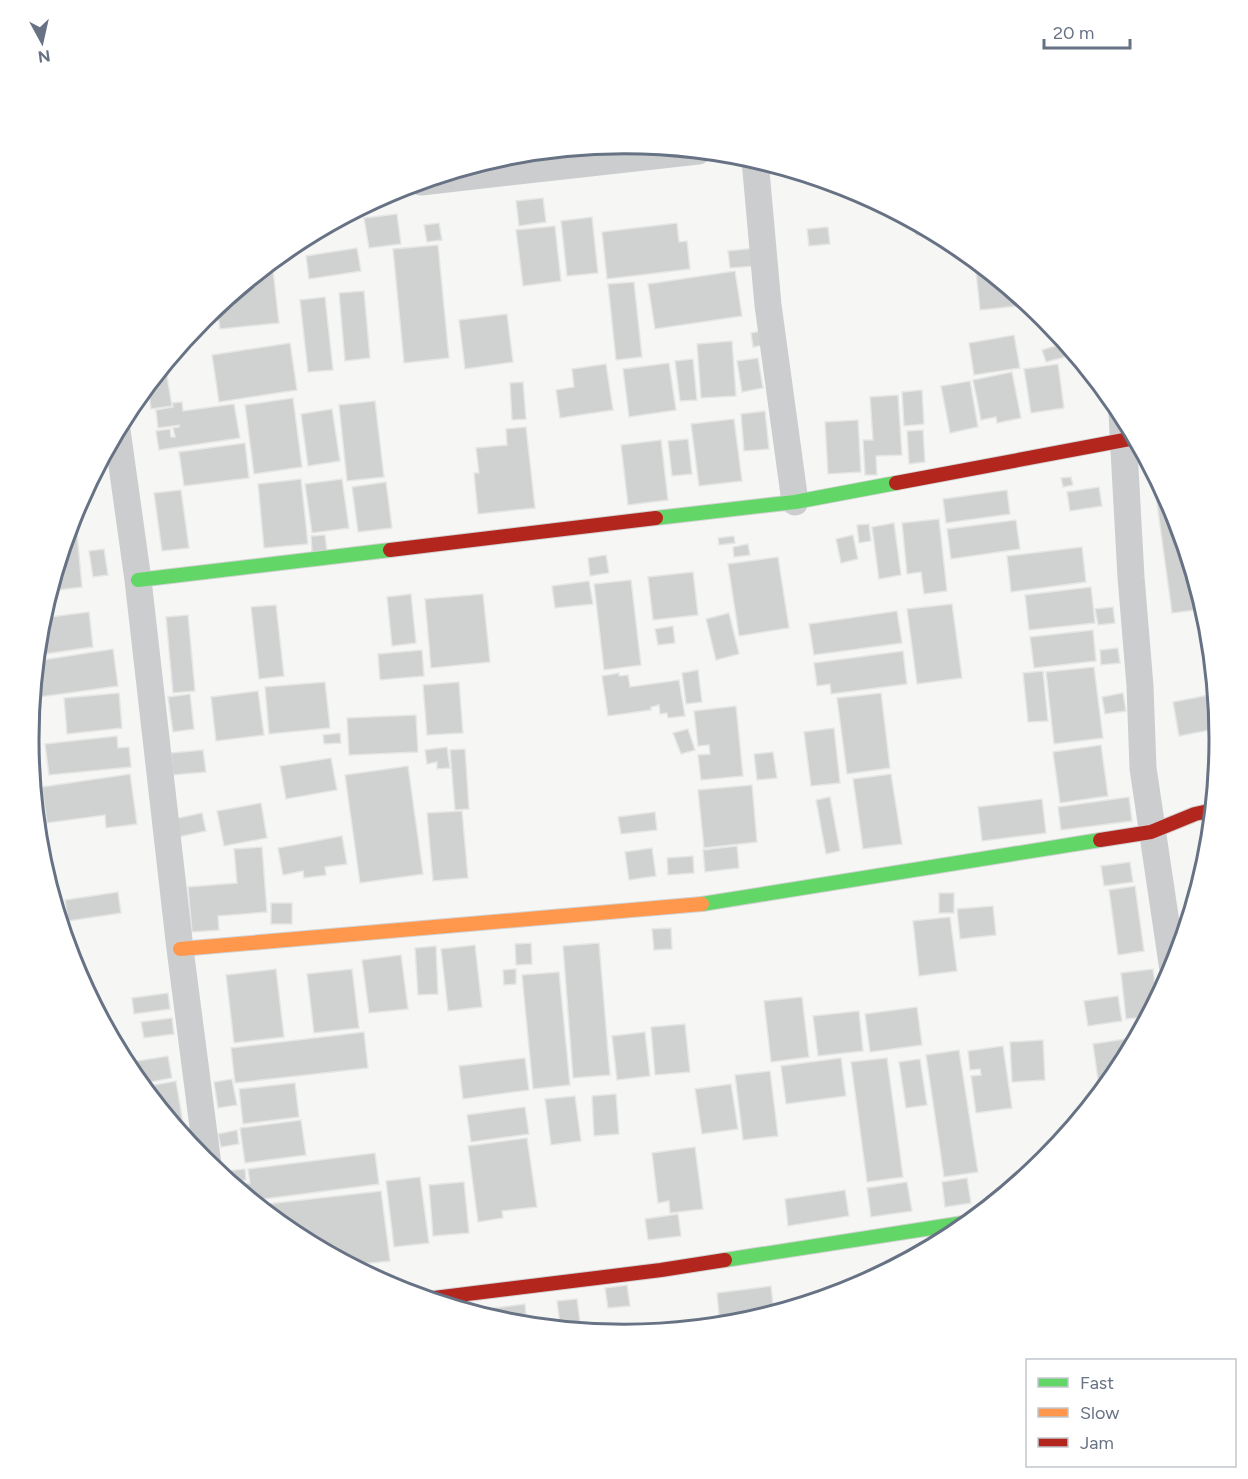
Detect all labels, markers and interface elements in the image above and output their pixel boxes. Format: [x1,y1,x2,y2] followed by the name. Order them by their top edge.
[12,12,72,72] north arrow
[1044,12,1130,50] scale bar
[1053,22,1094,44] text: 20 m
[37,46,51,67] text: N
[1026,1359,1236,1467] legend
[1080,1372,1114,1394] text: Fast
[1080,1402,1119,1424] text: Slow
[1080,1432,1114,1454] text: Jam

